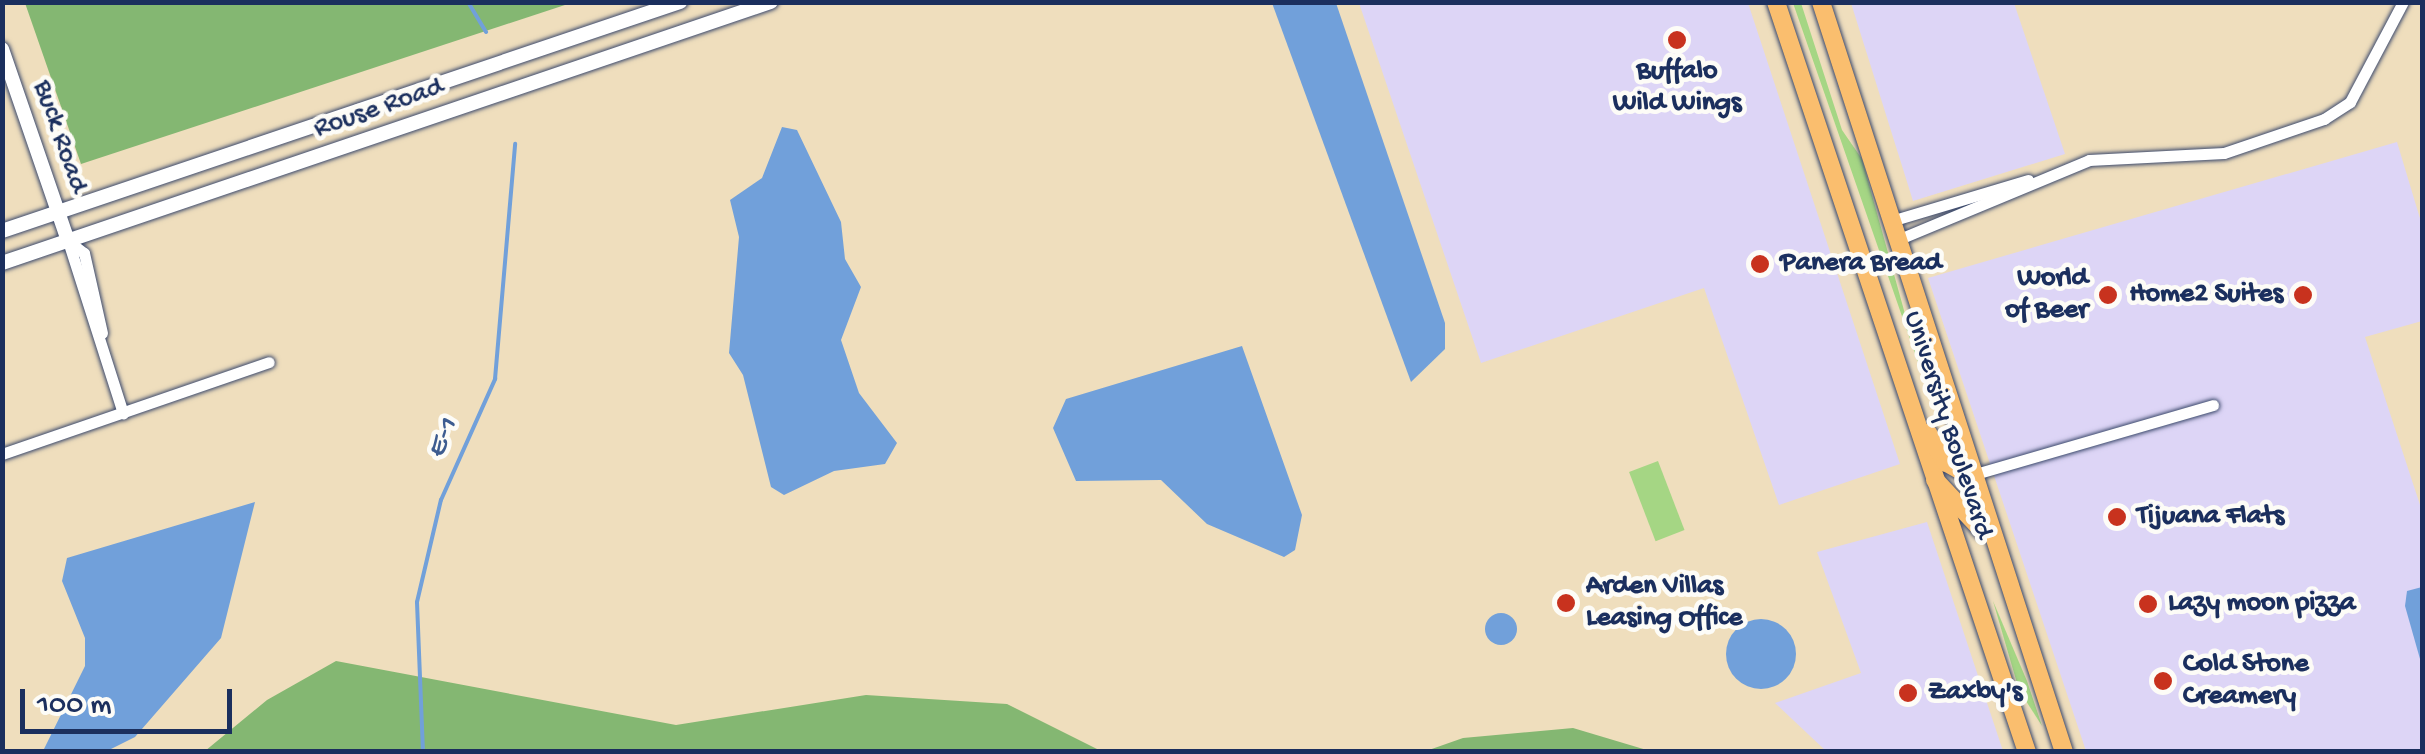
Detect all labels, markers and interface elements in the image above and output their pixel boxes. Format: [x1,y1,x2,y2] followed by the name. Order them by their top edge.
[1666,29,1688,51] marker: Buffalo Wild Wings
[1613,55,1741,121] place label: Buffalo Wild Wings
[310,71,448,147] street label: Rouse Road
[24,76,94,198] street label: Buck Road
[1780,247,1941,281] place label: Panera Bread
[1749,253,1771,275] marker: Panera Bread
[2005,262,2088,328] place label: World of Beer
[2129,278,2283,312] place label: Home2 Suites
[2097,284,2119,306] marker: World of Beer
[2292,284,2314,306] marker: Home2 Suites
[1894,307,2000,543] street label: University Boulevard
[419,413,469,465] water label: E-1
[2137,500,2284,534] place label: Tijuana Flats
[2106,506,2128,528] marker: Tijuana Flats
[1586,570,1743,636] place label: Arden Villas Leasing Office
[2168,587,2356,621] place label: Lazy moon pizza
[1555,592,1577,614] marker: Arden Villas Leasing Office
[2137,593,2159,615] marker: Lazy moon pizza
[2183,648,2309,714] place label: Cold Stone Creamery
[25,669,238,731] scale bar
[2152,670,2174,692] marker: Cold Stone Creamery
[1928,676,2022,710] place label: Zaxby's
[1897,682,1919,704] marker: Zaxby's
[37,689,112,724] text: 100 m

